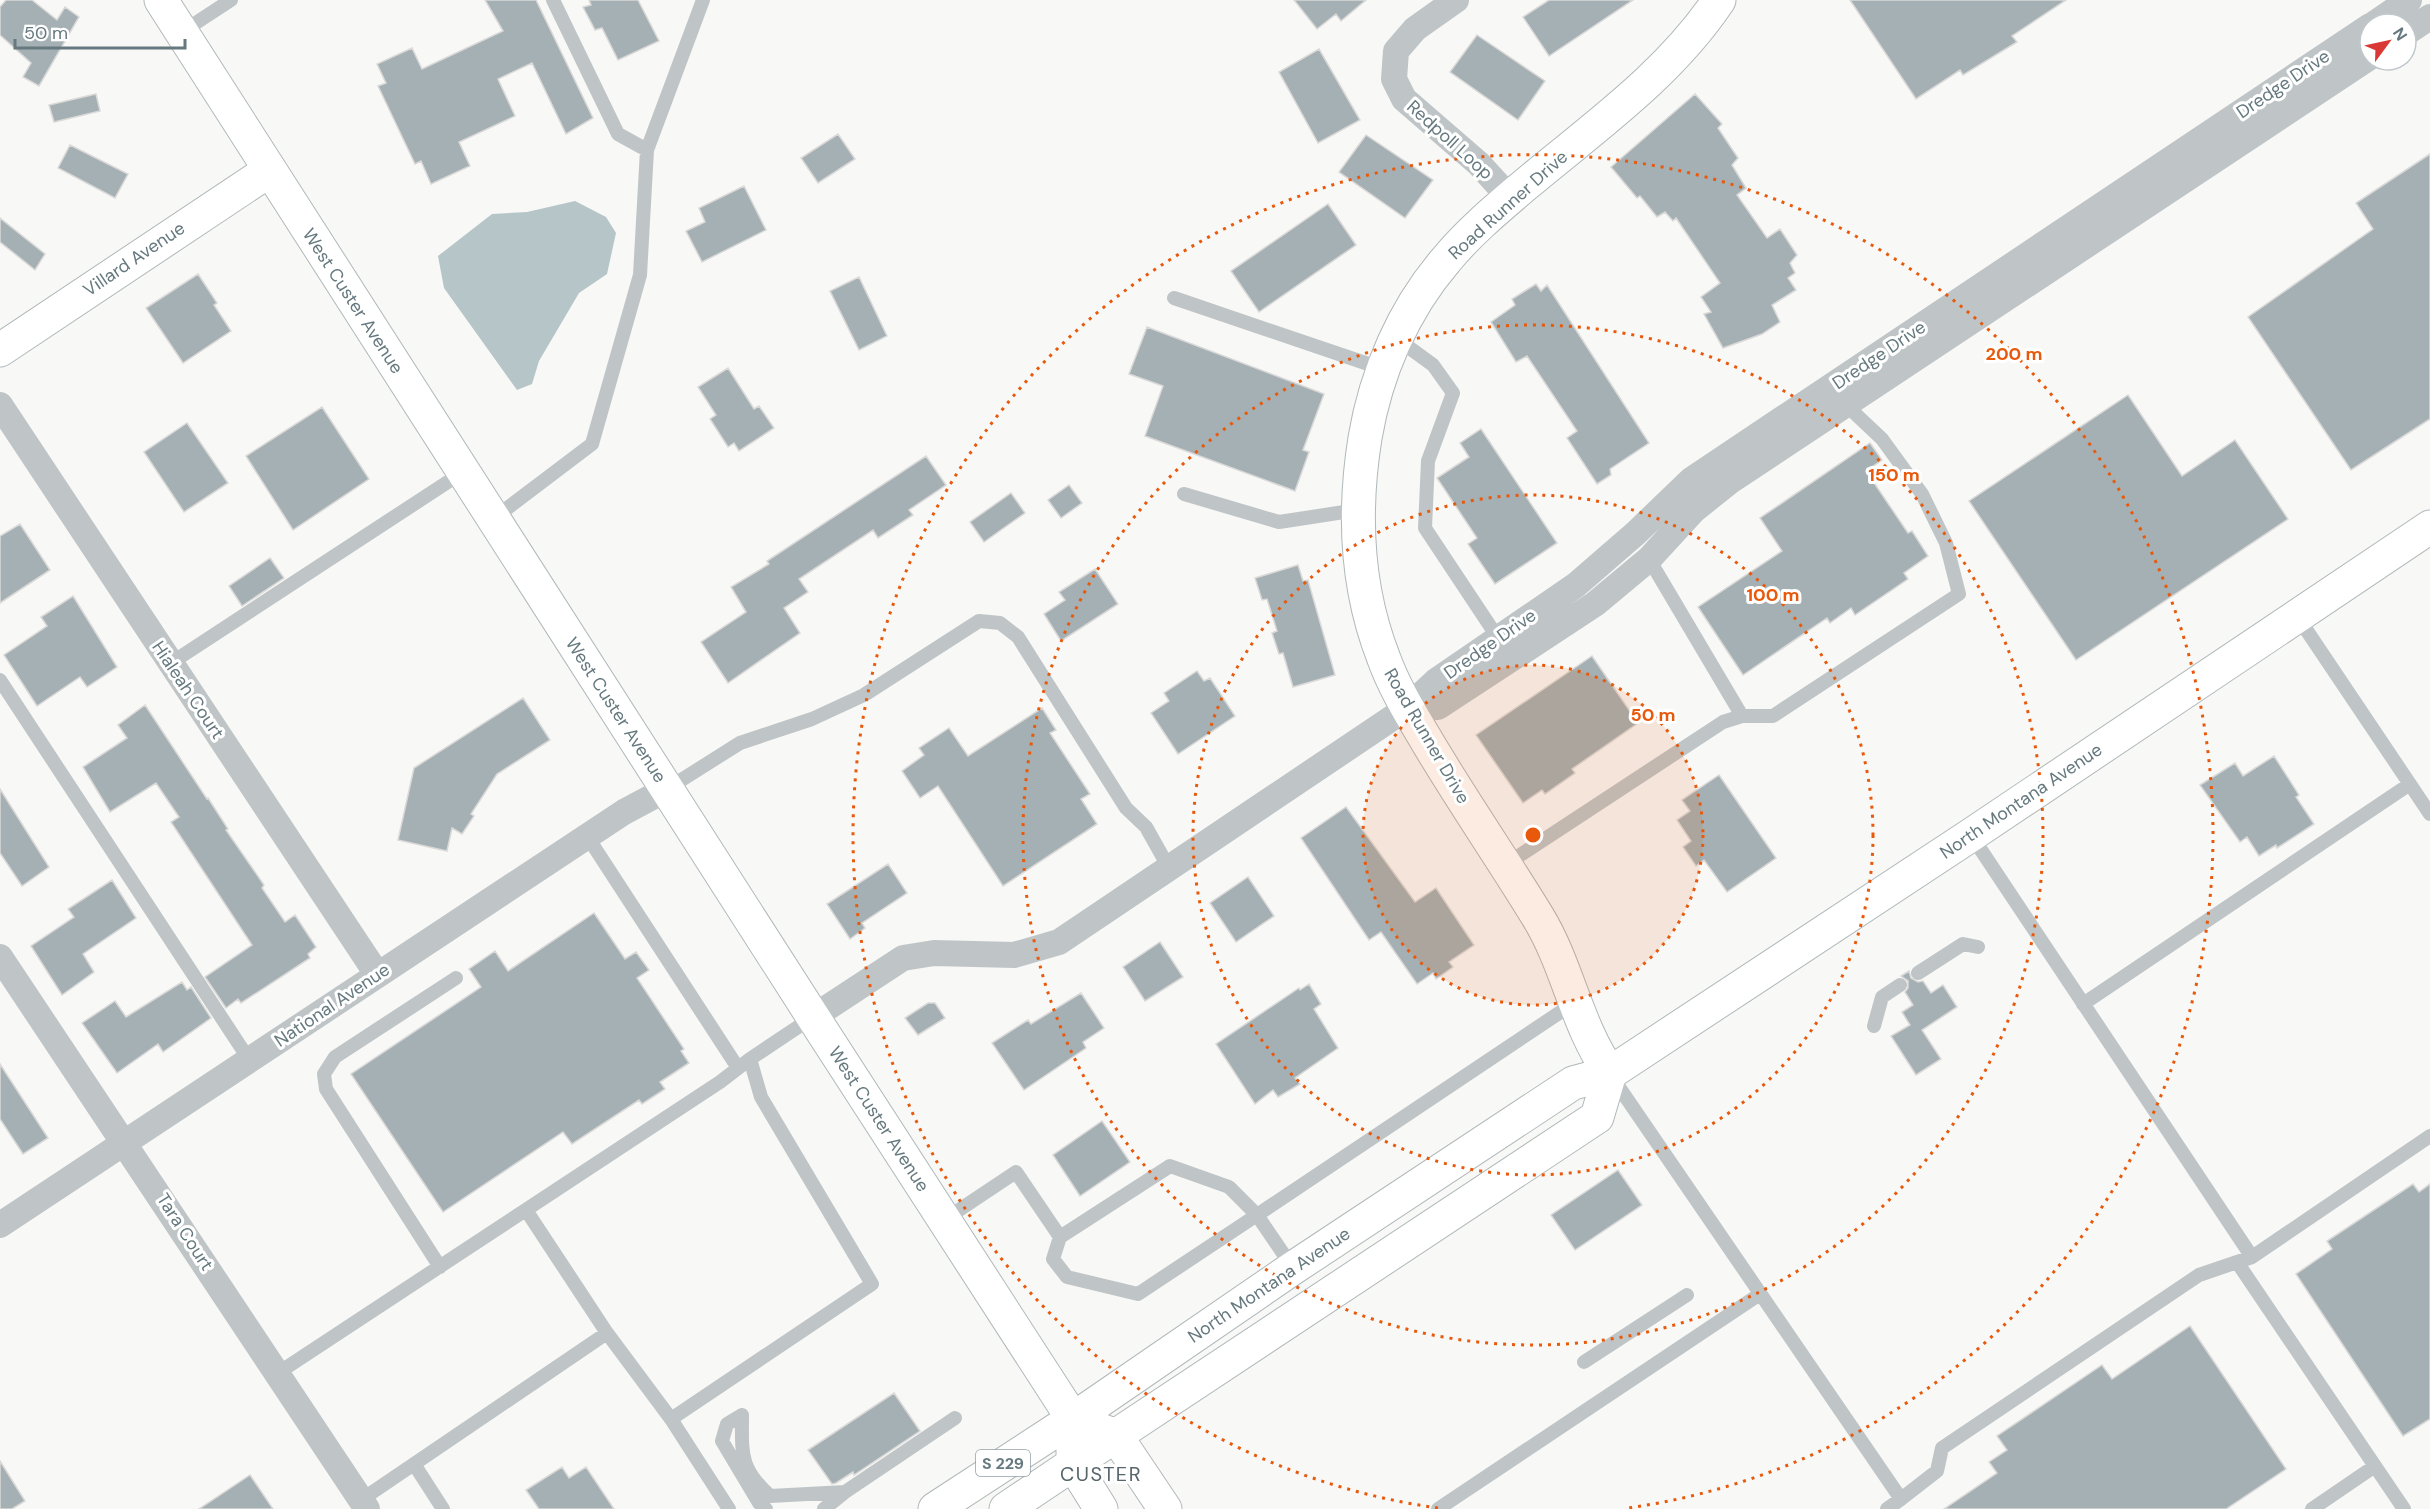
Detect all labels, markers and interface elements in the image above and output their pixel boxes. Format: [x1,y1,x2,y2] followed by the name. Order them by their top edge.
[15,12,184,50] scale bar
[2358,12,2418,72] north arrow
[24,21,68,45] text: 50 m
[2388,23,2412,45] text: N
[2232,44,2334,124] street label: Dredge Drive
[1402,95,1498,185] street label: Redpoll Loop
[1443,145,1573,265] street label: Road Runner Drive
[78,216,190,302] street label: Villard Avenue
[297,224,409,378] street label: West Custer Avenue
[1828,315,1930,395] street label: Dredge Drive
[1986,342,2042,366] text: 200 m
[1868,463,1920,487] text: 150 m
[1746,583,1800,607] text: 100 m
[1439,603,1541,685] street label: Dredge Drive
[560,633,672,787] street label: West Custer Avenue
[146,636,230,744] street label: Hialeah Court
[1378,664,1476,808] street label: Road Runner Drive
[1630,703,1676,727] text: 50 m
[1935,738,2107,864] street label: North Montana Avenue
[1523,825,1543,845] centre of rings
[270,958,394,1052] street label: National Avenue
[823,1042,935,1196] street label: West Custer Avenue
[151,1189,219,1275] street label: Tara Court
[1183,1222,1355,1348] street label: North Montana Avenue
[976,1450,1030,1476] road number: S 229
[1060,1461,1142,1487] district label: CUSTER

